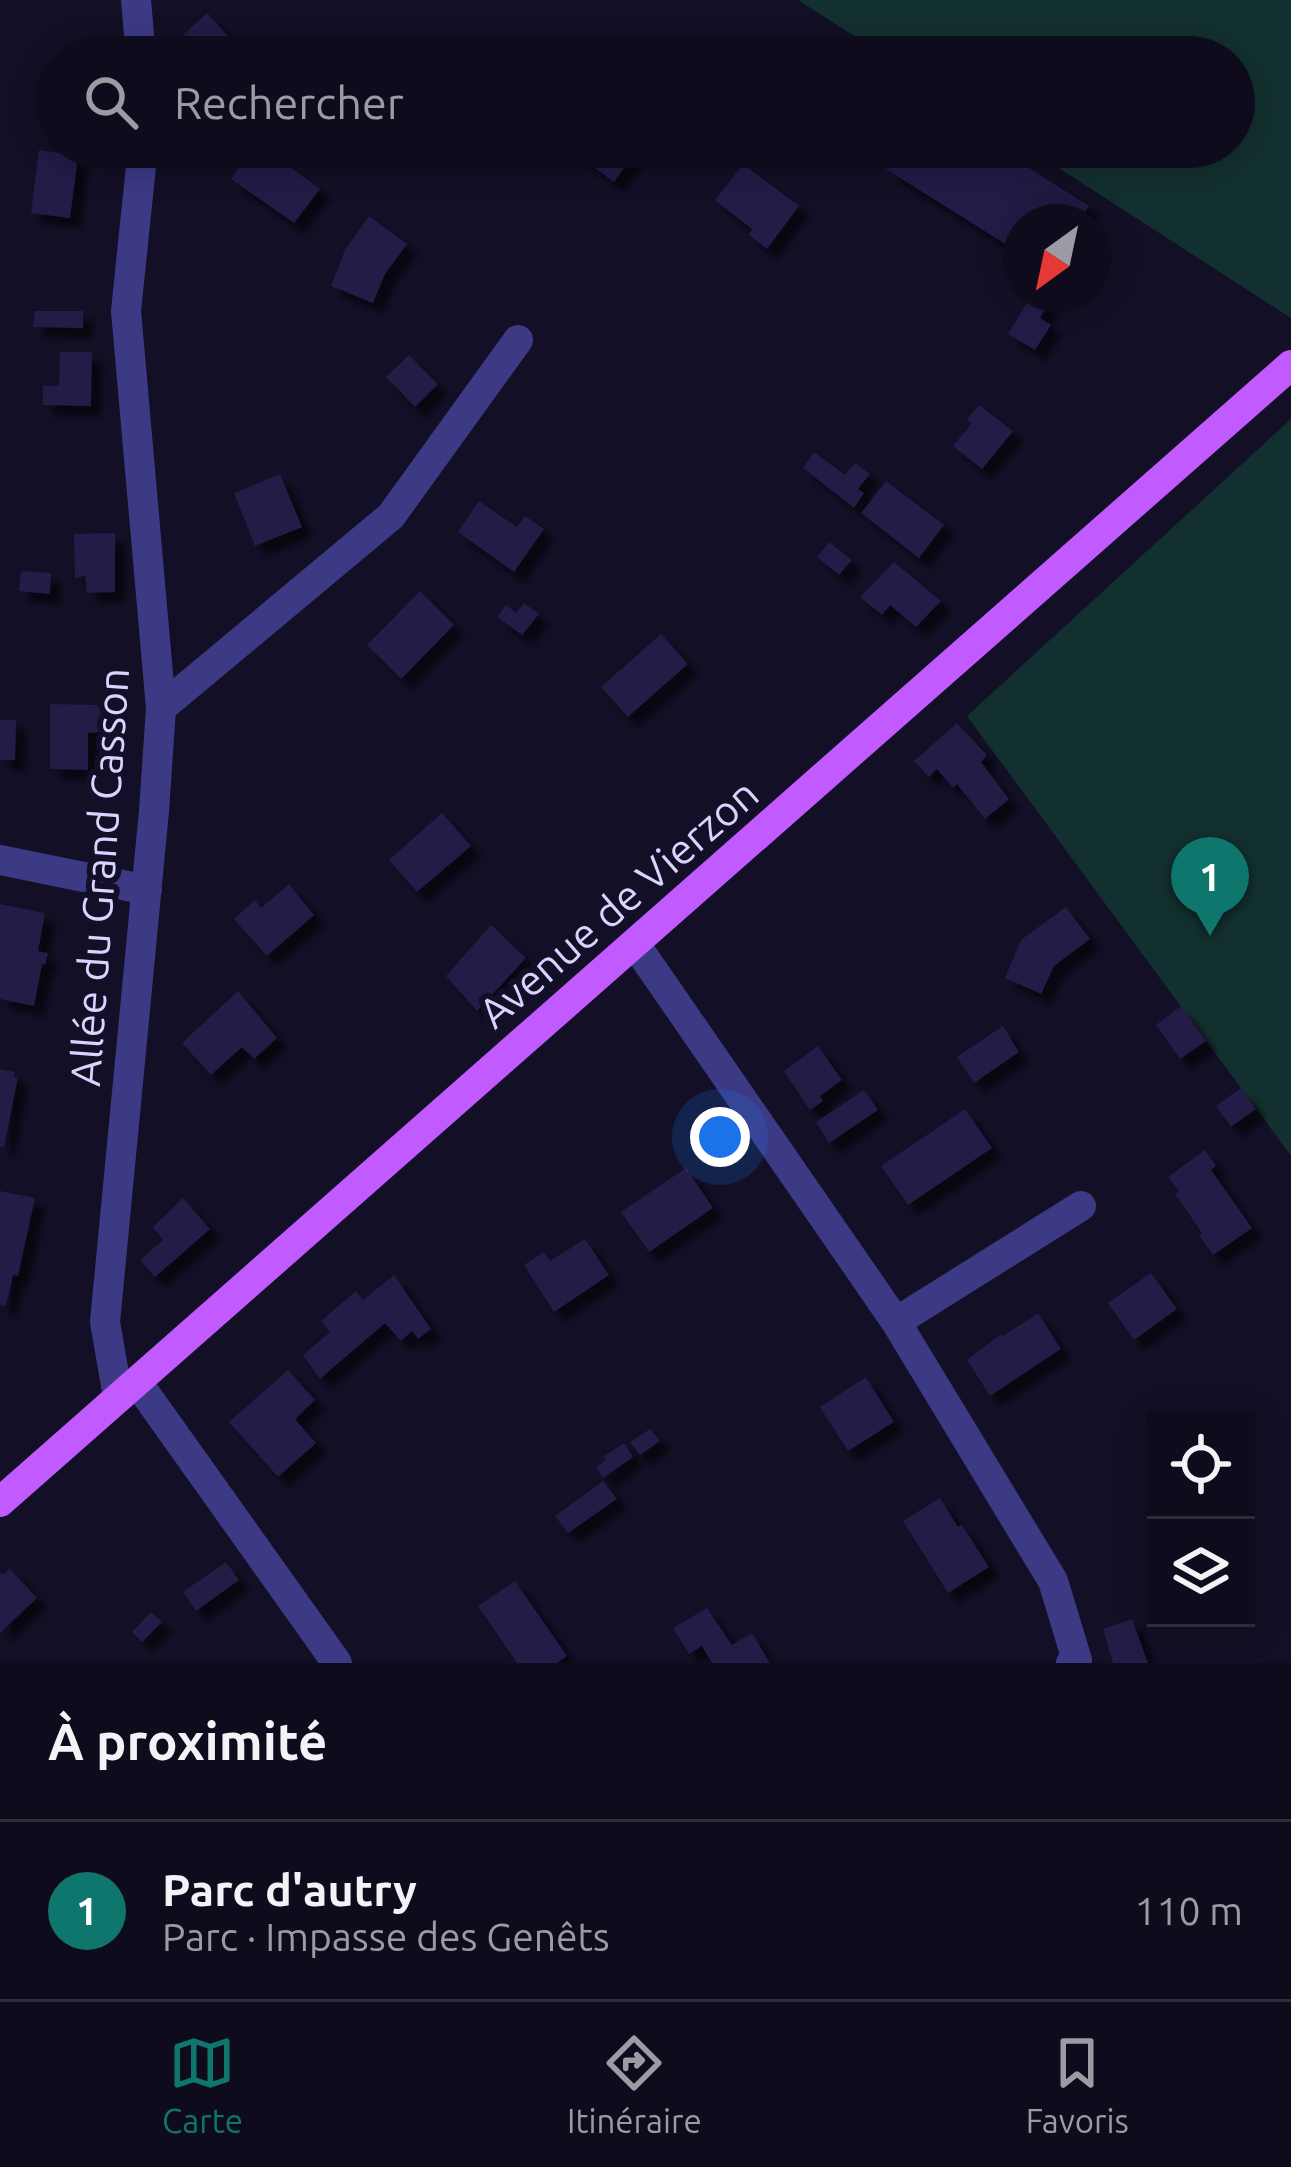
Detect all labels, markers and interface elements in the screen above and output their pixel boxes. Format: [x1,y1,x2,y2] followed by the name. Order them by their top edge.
[36,36,1255,168] search box
[78,69,144,135] icon: search
[174,77,404,128] text: Rechercher
[1003,204,1111,312] north arrow
[61,666,137,1088] street label: Allée du Grand Casson
[469,769,767,1037] street label: Avenue de Vierzon
[1171,837,1249,936] pin: 1
[690,1107,750,1167] your location
[1147,1411,1255,1627] map controls
[1147,1411,1255,1519] button: locate
[1147,1519,1255,1627] button: layers
[48,1712,327,1770] text: À proximité
[162,1864,417,1915] text: Parc d'autry
[76,1889,98,1932] text: 1
[1134,1889,1243,1932] text: 110 m
[162,1915,610,1958] text: Parc · Impasse des Genêts
[162,2030,243,2139] tab: Carte
[567,2030,702,2139] tab: Itinéraire
[1026,2030,1129,2139] tab: Favoris

